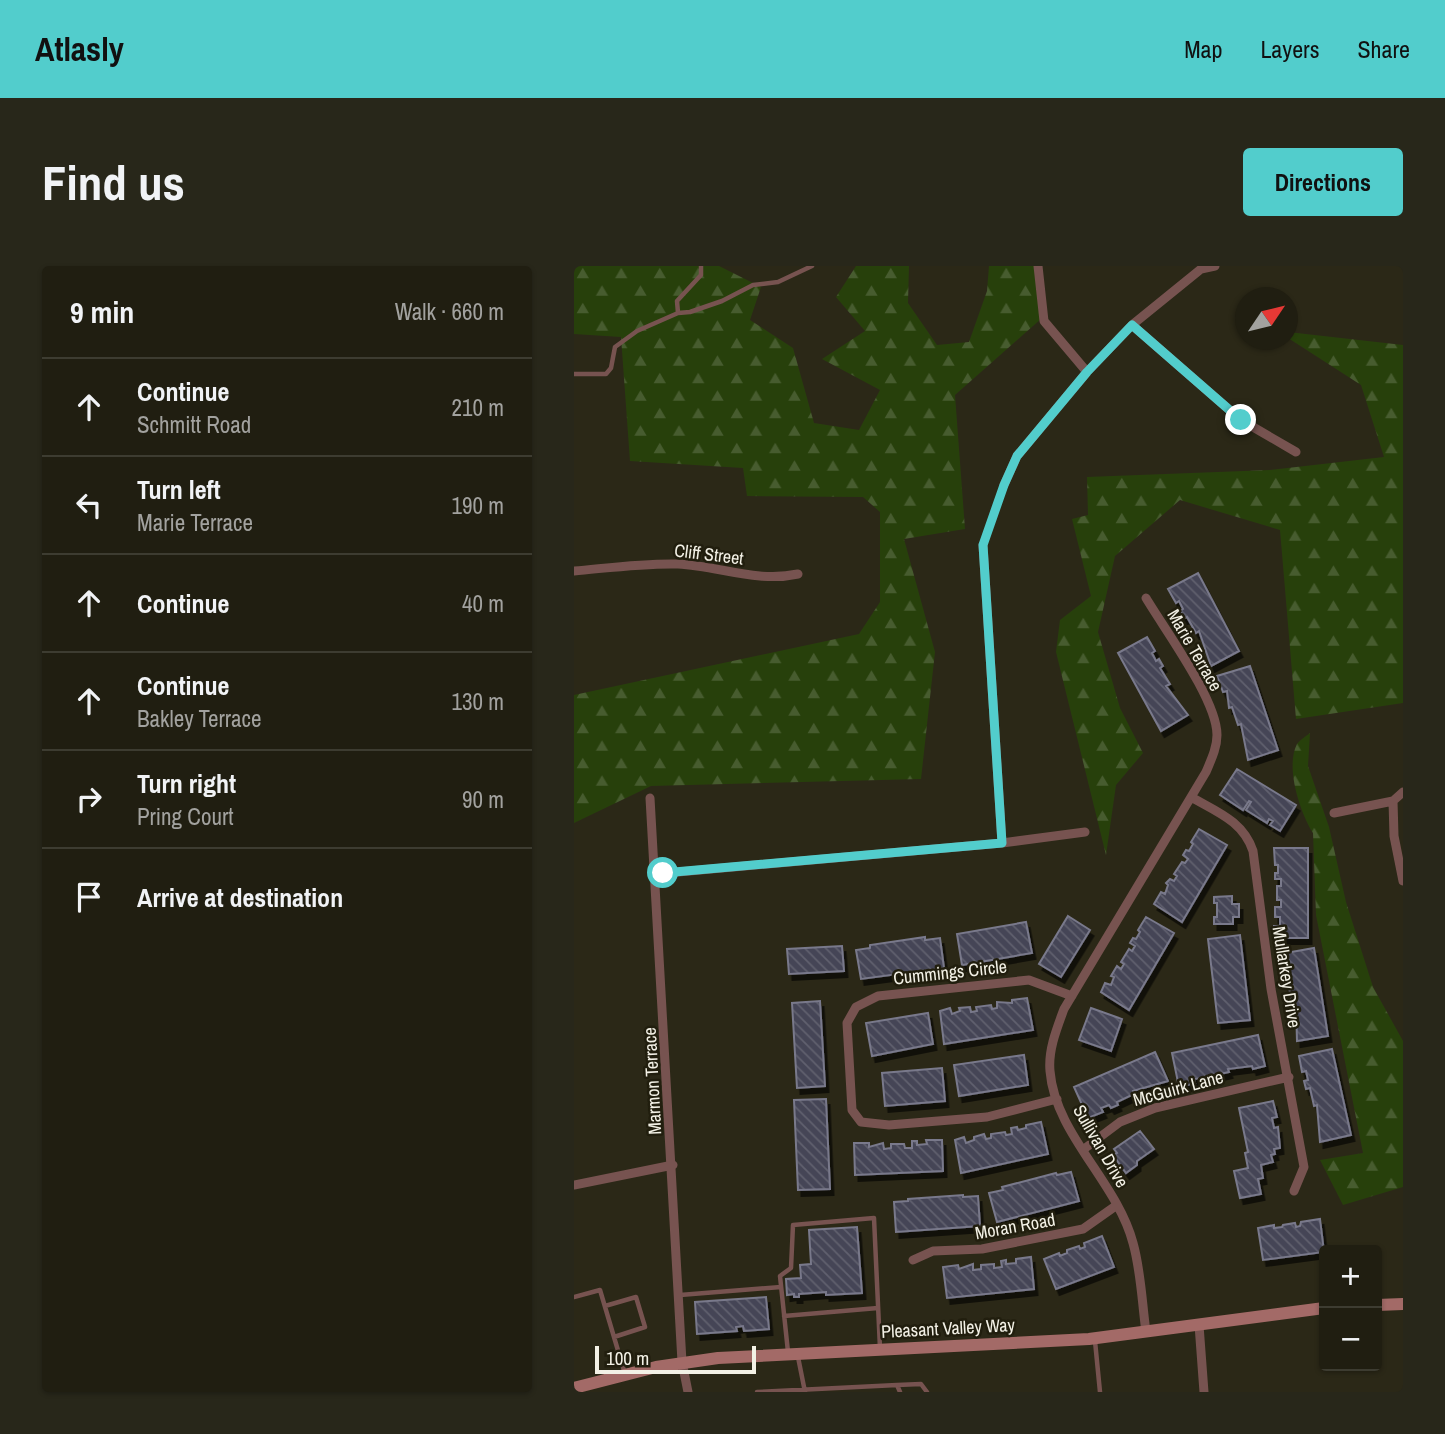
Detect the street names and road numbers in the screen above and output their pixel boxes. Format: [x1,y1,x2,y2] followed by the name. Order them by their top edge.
[673,537,745,571] street label: Cliff Street
[1161,604,1229,696] street label: Marie Terrace
[1267,924,1307,1030] street label: Mullarkey Drive
[892,954,1008,990] street label: Cummings Circle
[637,1027,667,1135] street label: Marmon Terrace
[1130,1064,1226,1112] street label: McGuirk Lane
[1067,1100,1135,1192] street label: Sullivan Drive
[973,1207,1057,1245] street label: Moran Road
[881,1312,1016,1344] street label: Pleasant Valley Way

